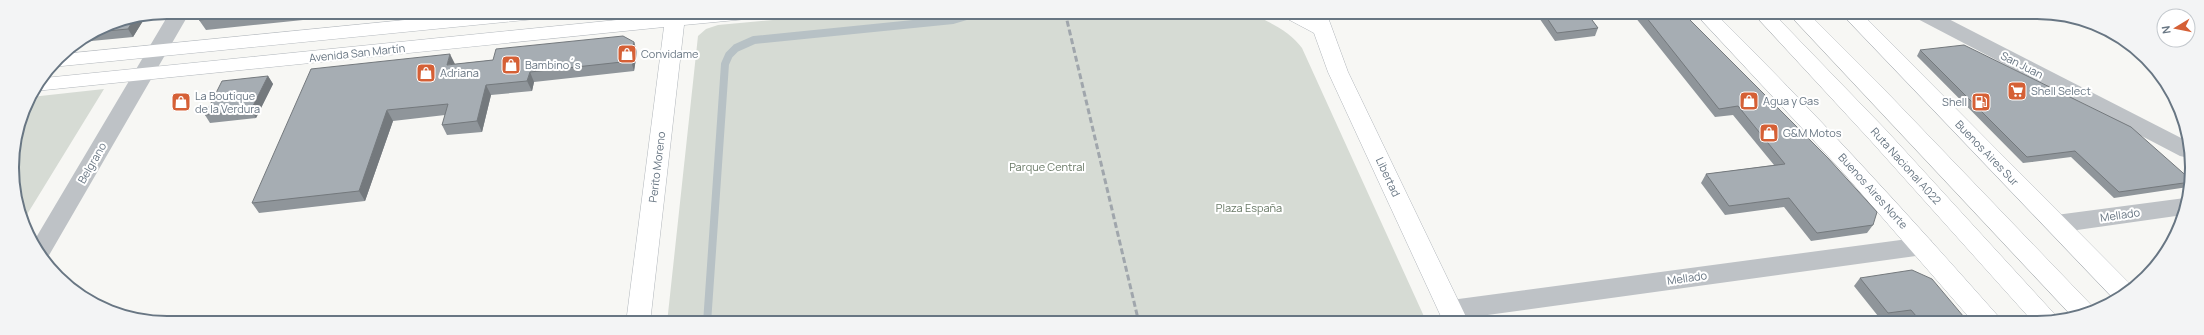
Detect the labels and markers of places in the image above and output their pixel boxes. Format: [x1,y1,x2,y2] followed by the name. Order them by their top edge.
[616,43,638,65] shop icon: Convidame
[641,46,699,61] place label: Convidame
[500,54,522,76] shop icon: Bambino´s
[525,57,581,72] place label: Bambino´s
[415,62,437,84] shop icon: Adriana
[440,65,479,80] place label: Adriana
[2006,80,2028,102] supermarket icon: Shell Select
[2031,83,2091,98] place label: Shell Select
[195,88,260,116] place label: La Boutique de la Verdura
[1738,90,1760,112] shop icon: Agua y Gas
[170,91,192,113] shop icon: La Boutique de la Verdura
[1970,91,1992,113] fuel station icon: Shell
[1763,93,1819,108] place label: Agua y Gas
[1942,94,1967,109] place label: Shell
[1758,122,1780,144] shop icon: G&M Motos
[1783,125,1842,140] place label: G&M Motos

